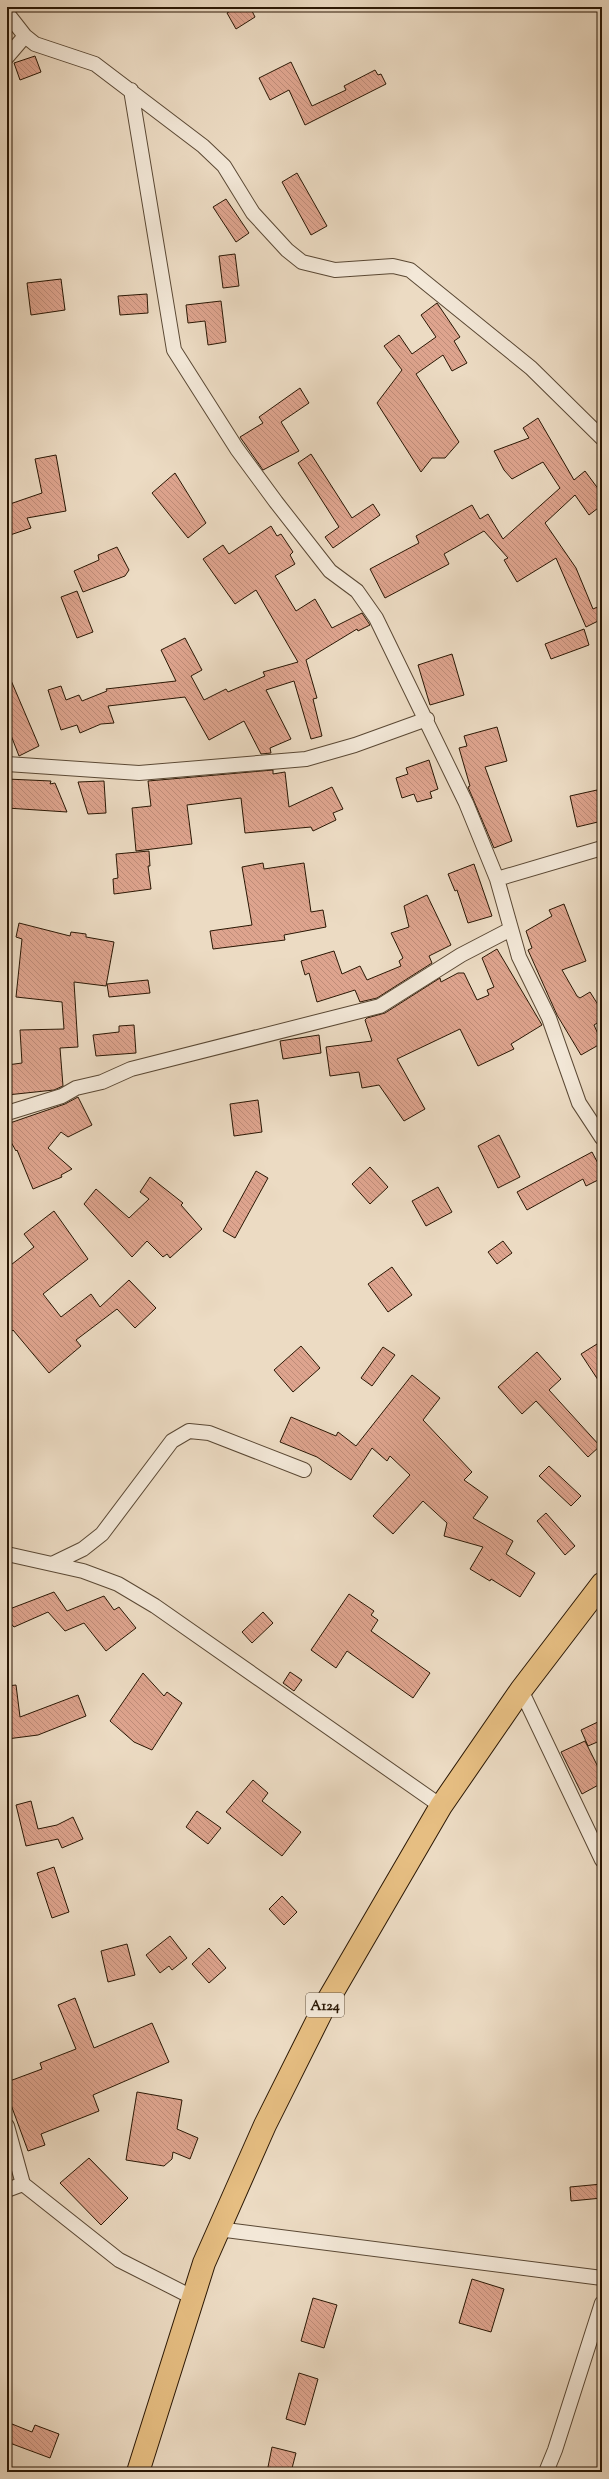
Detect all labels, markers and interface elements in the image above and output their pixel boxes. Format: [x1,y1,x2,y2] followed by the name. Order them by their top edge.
[306,1993,344,2017] road number: A124

